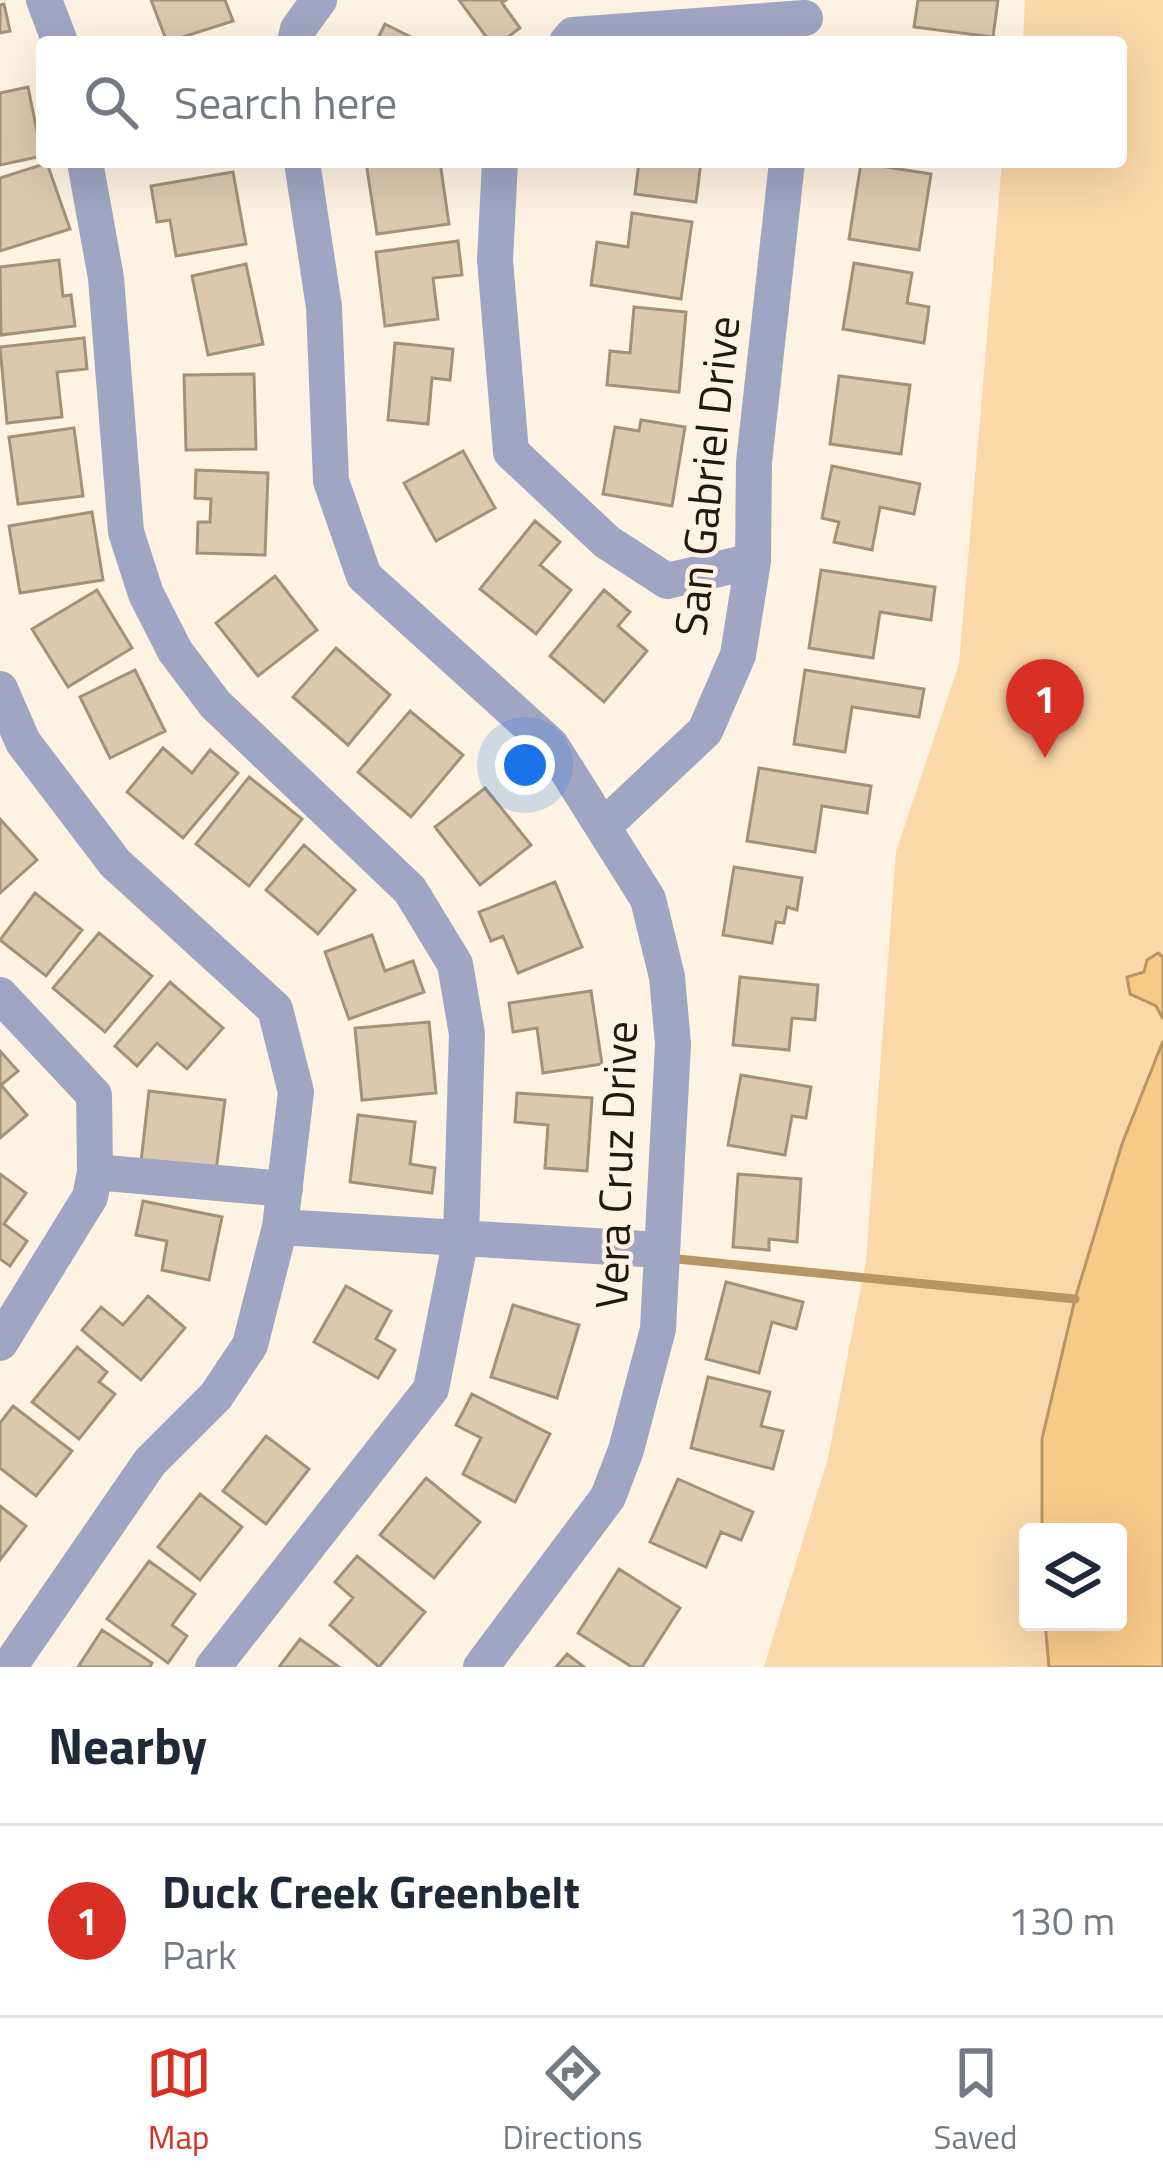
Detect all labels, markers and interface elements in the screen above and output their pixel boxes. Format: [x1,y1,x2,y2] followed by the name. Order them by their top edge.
[36,36,1127,168] search box
[174,68,397,136] text: Search here
[78,69,144,135] icon: search
[655,312,757,640] street label: San Gabriel Drive
[1006,659,1084,758] pin: 1
[495,735,555,795] your location
[576,1020,654,1310] street label: Vera Cruz Drive
[1019,1523,1127,1631] map controls
[1019,1523,1127,1631] button: layers
[48,1706,207,1784] text: Nearby
[162,1857,580,1925] text: Duck Creek Greenbelt
[76,1891,98,1950] text: 1
[1008,1891,1115,1950] text: 130 m
[162,1925,237,1984] text: Park
[146,2040,212,2162] tab: Map
[503,2040,643,2162] tab: Directions
[934,2040,1017,2162] tab: Saved

